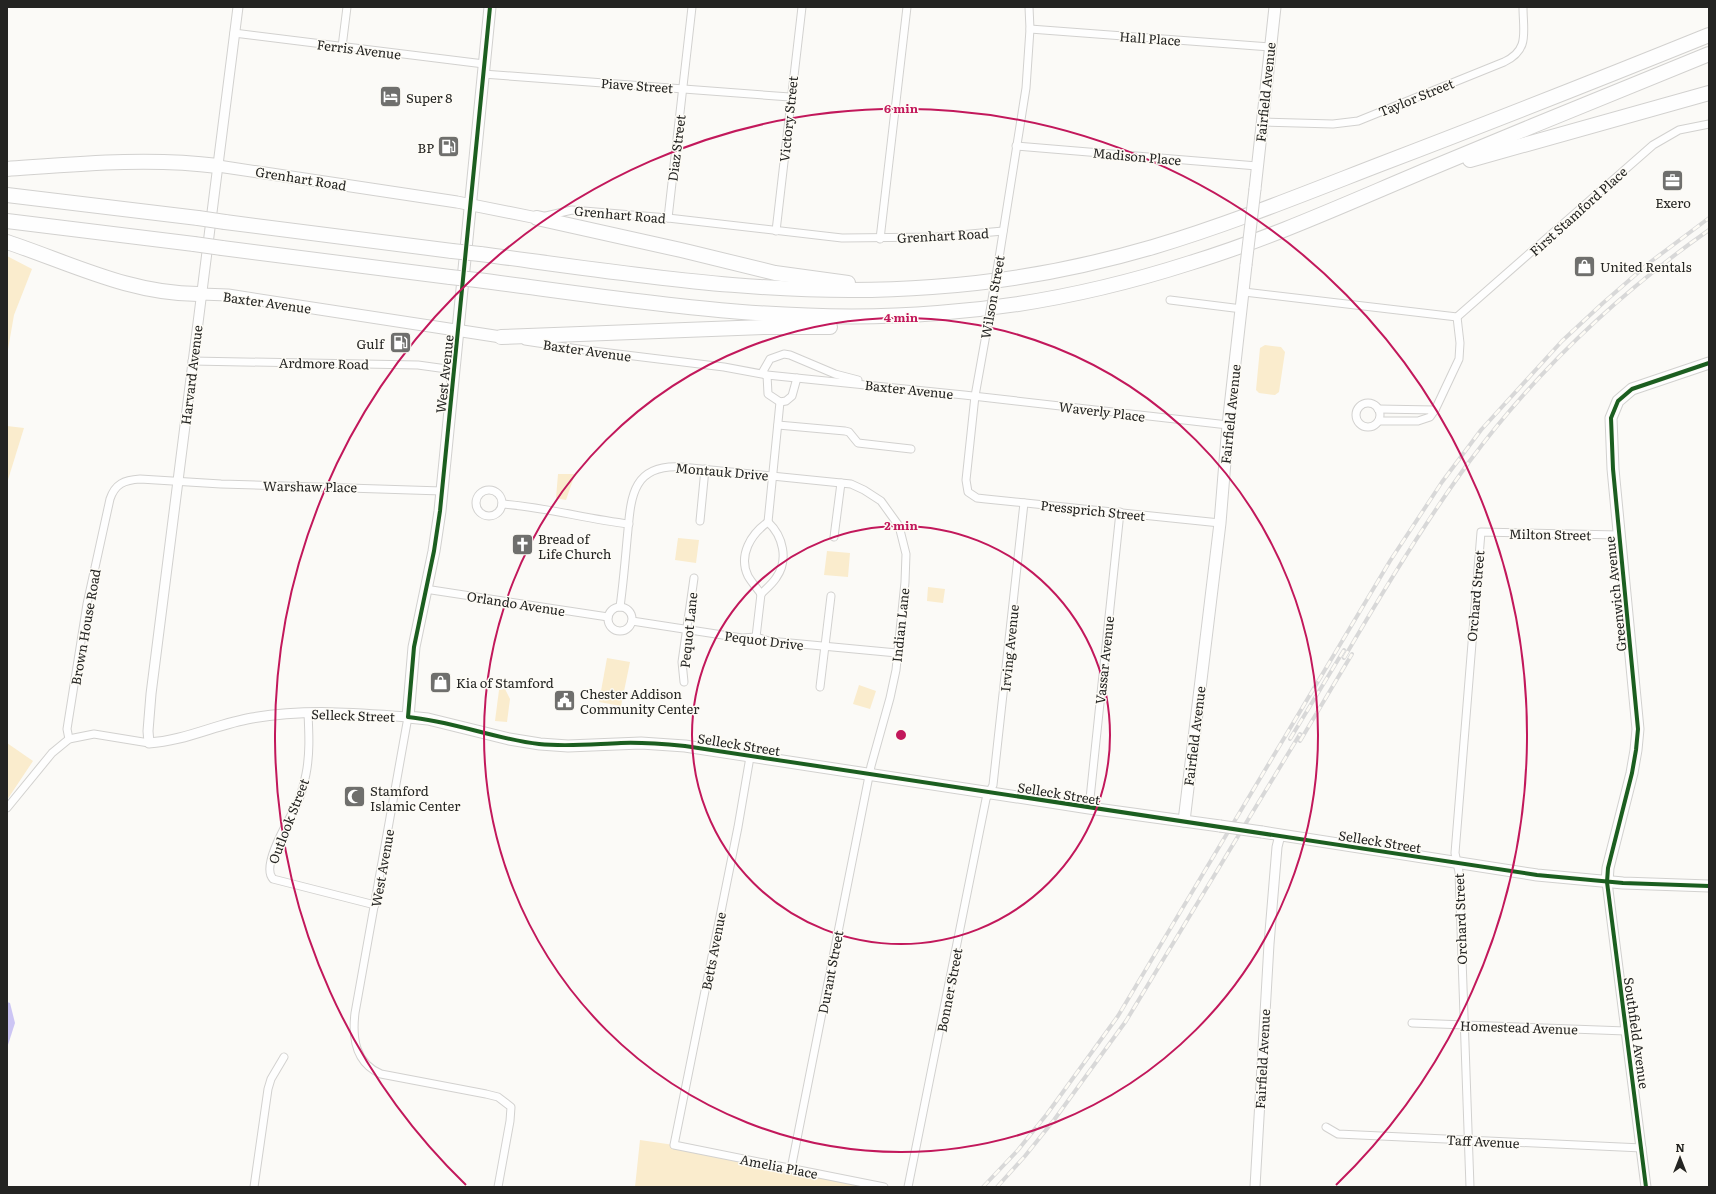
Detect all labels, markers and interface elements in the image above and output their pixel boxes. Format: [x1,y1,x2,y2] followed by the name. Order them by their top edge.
[1119,26,1182,50] street label: Hall Place
[316,34,403,64] street label: Ferris Avenue
[1250,41,1280,143] street label: Fairfield Avenue
[600,73,675,97] street label: Piave Street
[1375,73,1457,121] street label: Taylor Street
[774,74,802,163] street label: Victory Street
[378,84,404,110] hotel icon: Super 8
[406,88,452,107] place label: Super 8
[884,99,919,117] text: 6 min
[662,113,690,183] street label: Diaz Street
[436,134,462,160] fuel station icon: BP
[418,138,434,157] place label: BP
[1092,143,1182,169] street label: Madison Place
[254,161,348,195] street label: Grenhart Road
[1525,162,1631,260] street label: First Stamford Place
[1660,167,1686,193] office icon: Exero
[1655,193,1691,212] place label: Exero
[573,201,667,227] street label: Grenhart Road
[897,223,989,247] street label: Grenhart Road
[975,253,1009,340] street label: Wilson Street
[1571,253,1597,279] shop icon: United Rentals
[1600,257,1692,276] place label: United Rentals
[222,286,313,318] street label: Baxter Avenue
[884,308,919,326] text: 4 min
[175,324,207,426] street label: Harvard Avenue
[387,330,413,356] fuel station icon: Gulf
[357,334,385,353] place label: Gulf
[430,334,458,414] street label: West Avenue
[542,334,633,366] street label: Baxter Avenue
[279,353,369,373] street label: Ardmore Road
[1215,363,1245,465] street label: Fairfield Avenue
[864,375,955,403] street label: Baxter Avenue
[1058,396,1146,426] street label: Waverly Place
[675,457,769,485] street label: Montauk Drive
[263,476,357,496] street label: Warshaw Place
[1040,495,1147,525] street label: Pressprich Street
[884,516,918,534] text: 2 min
[1509,524,1592,544] street label: Milton Street
[538,529,612,563] place label: Bread of Life Church
[509,532,535,558] church icon: Bread of Life Church
[1599,535,1631,653] street label: Greenwich Avenue
[1462,549,1489,642] street label: Orchard Street
[65,567,105,687] street label: Brown House Road
[466,586,567,620] street label: Orlando Avenue
[887,587,913,663] street label: Indian Lane
[675,591,701,669] street label: Pequot Lane
[995,603,1023,693] street label: Irving Avenue
[1090,615,1118,705] street label: Vassar Avenue
[723,626,805,654] street label: Pequot Drive
[428,669,454,695] shop icon: Kia of Stamford
[456,673,554,692] place label: Kia of Stamford
[580,684,700,718] place label: Chester Addison Community Center
[1178,685,1210,787] street label: Fairfield Avenue
[552,687,578,713] public building icon: Chester Addison Community Center
[311,704,396,726] street label: Selleck Street
[696,728,783,760] street label: Selleck Street
[894,728,908,742] centre of rings
[263,775,313,866] street label: Outlook Street
[1016,777,1103,809] street label: Selleck Street
[370,781,461,815] place label: Stamford Islamic Center
[342,784,368,810] mosque icon: Stamford Islamic Center
[1337,825,1424,857] street label: Selleck Street
[366,827,398,908] street label: West Avenue
[1449,872,1471,965] street label: Orchard Street
[696,910,730,992] street label: Betts Avenue
[813,928,848,1015] street label: Durant Street
[932,945,967,1034] street label: Bonner Street
[1620,976,1654,1090] street label: Southfield Avenue
[1250,1008,1274,1110] street label: Fairfield Avenue
[1460,1015,1579,1039] street label: Homestead Avenue
[1446,1130,1520,1152] street label: Taff Avenue
[1660,1138,1700,1178] north arrow
[1675,1139,1685,1155] text: N
[738,1149,820,1183] street label: Amelia Place

